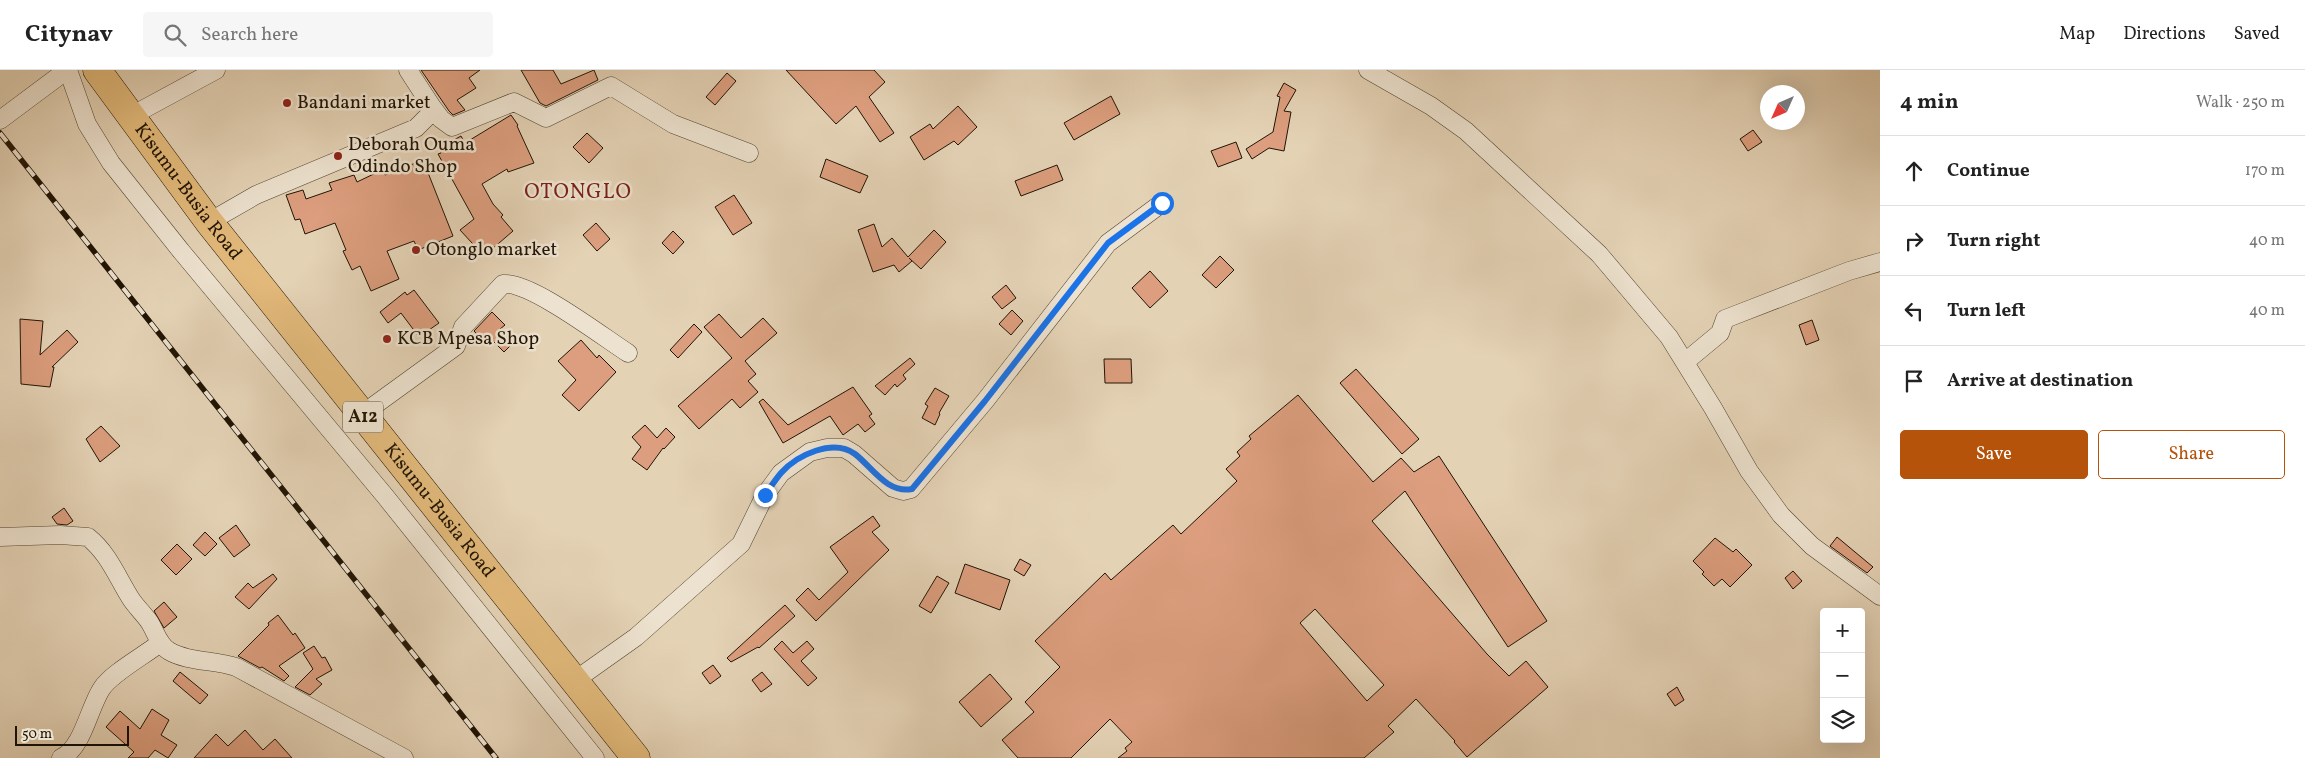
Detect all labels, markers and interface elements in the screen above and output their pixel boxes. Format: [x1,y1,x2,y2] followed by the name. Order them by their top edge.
[143,12,493,57] search box
[25,18,113,52] text: Citynav
[161,21,189,49] icon: search
[201,22,298,48] text: Search here
[2059,22,2095,47] text: Map
[2123,22,2206,47] text: Directions
[2234,22,2280,47] text: Saved
[1760,85,1805,130] north arrow
[1900,88,1959,117] text: 4 min
[297,90,431,116] place label: Bandani market
[2196,92,2285,114] text: Walk · 250 m
[281,97,293,109] marker: Bandani market
[128,118,248,266] street label: Kisumu-Busia Road
[348,132,475,180] place label: Deborah Ouma Odindo Shop
[332,150,344,162] marker: Deborah Ouma Odindo Shop
[1900,157,1928,185] icon: ahead
[1947,158,2030,184] text: Continue
[2245,160,2285,182] text: 170 m
[524,178,632,207] district label: OTONGLO
[1151,192,1174,215] route start
[1900,227,1928,255] icon: right
[1947,228,2040,254] text: Turn right
[2249,230,2285,252] text: 40 m
[426,237,557,263] place label: Otonglo market
[410,244,422,256] marker: Otonglo market
[1900,297,1928,325] icon: left
[1947,298,2026,324] text: Turn left
[2249,300,2285,322] text: 40 m
[397,326,539,352] place label: KCB Mpesa Shop
[381,333,393,345] marker: KCB Mpesa Shop
[1900,367,1928,395] icon: arrive
[1947,368,2133,394] text: Arrive at destination
[343,402,383,432] road number: A12
[1900,430,2088,479] button: Save
[2098,430,2285,479] button: Share
[377,438,501,583] street label: Kisumu-Busia Road
[754,484,777,507] route end
[1820,608,1865,743] map controls
[1820,608,1865,653] button: +
[1820,653,1865,698] button: −
[1820,698,1865,743] button: layers
[15,723,129,746] scale bar
[22,725,52,744] text: 50 m

